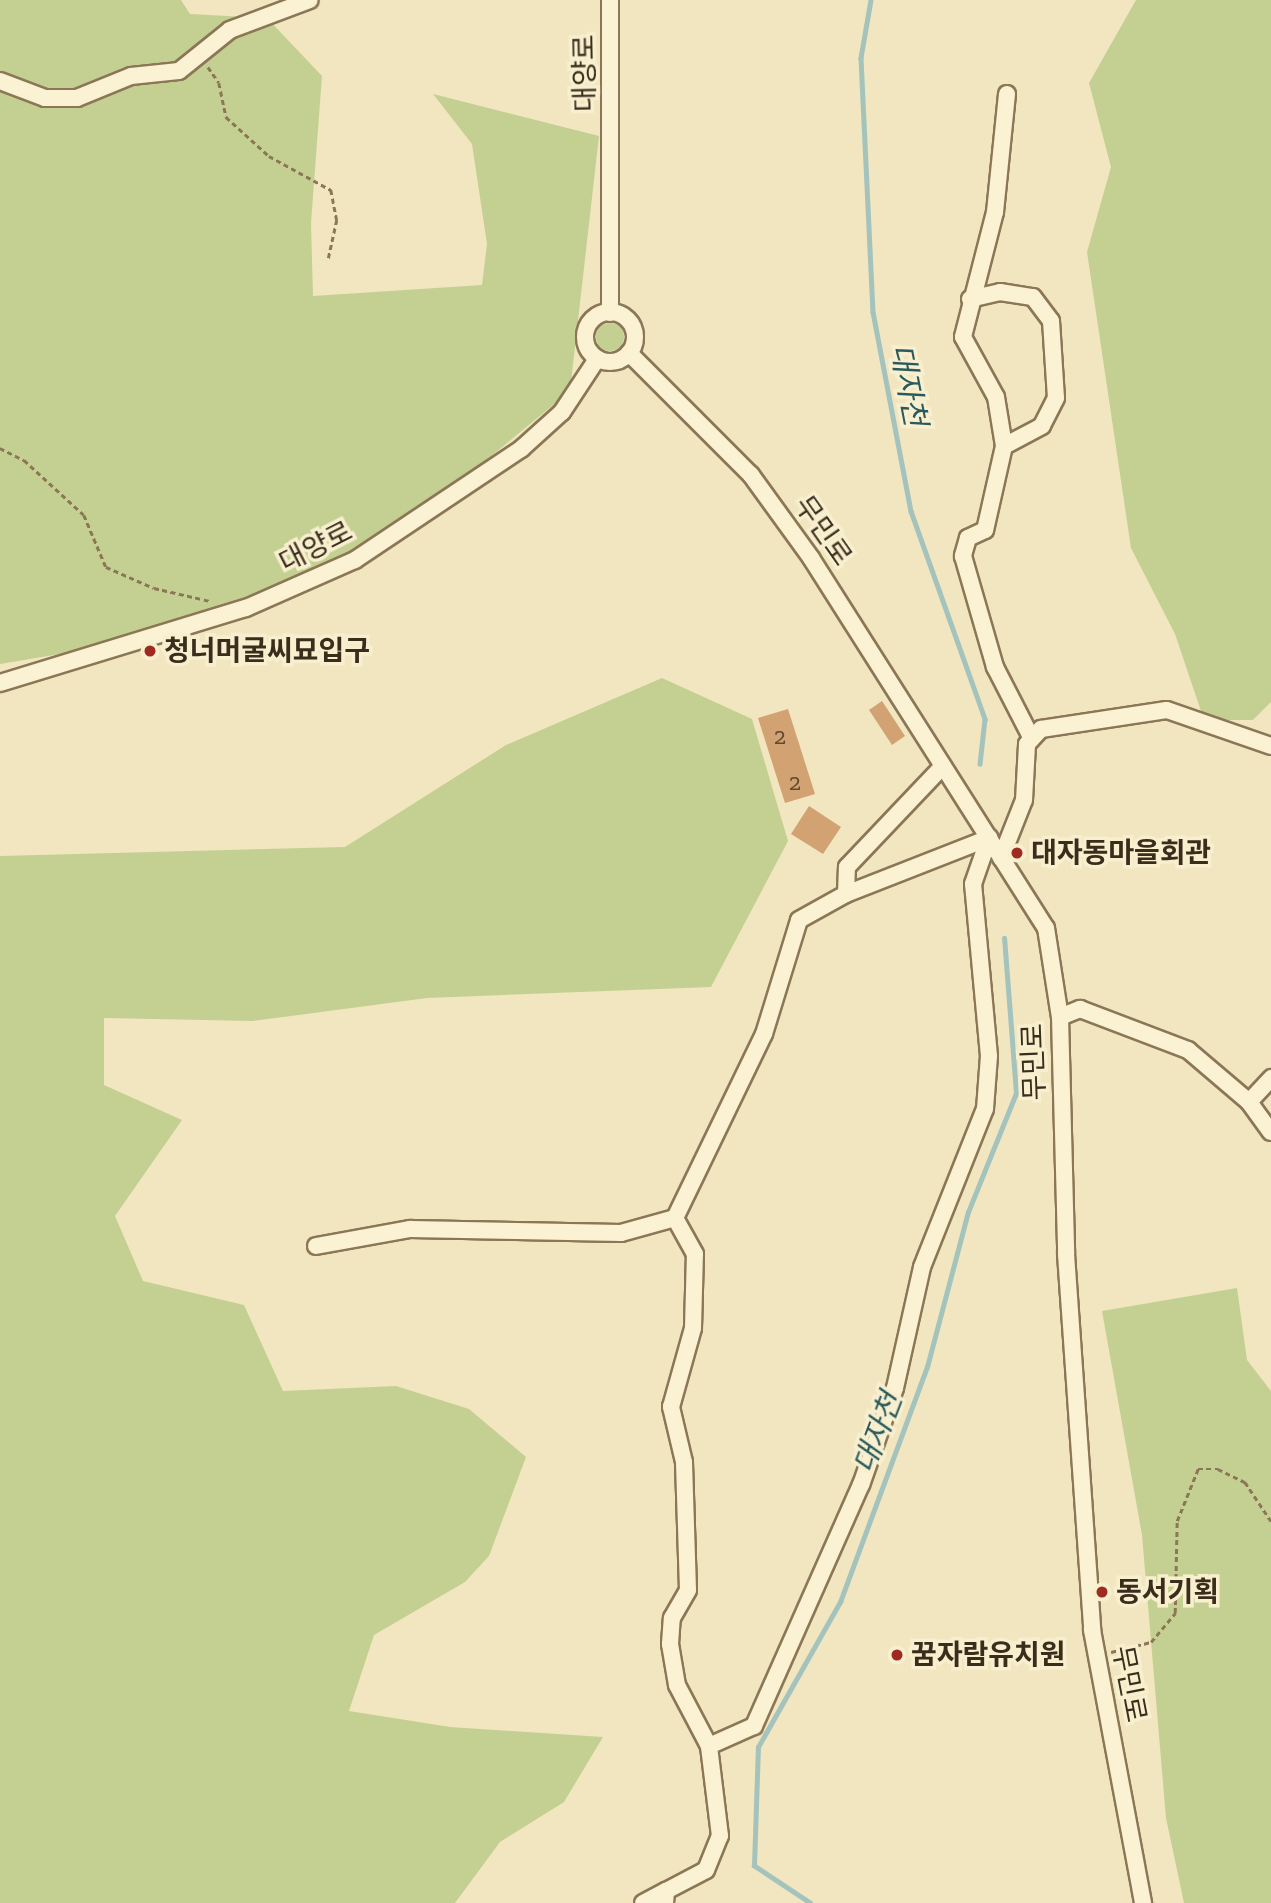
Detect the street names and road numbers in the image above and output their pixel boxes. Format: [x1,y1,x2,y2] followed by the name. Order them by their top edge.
[568,34,602,112] street label: 대양로
[787,490,859,572] street label: 무민로
[274,514,358,580] street label: 대양로
[1016,1023,1052,1101] street label: 무민로
[1105,1643,1153,1725] street label: 무민로

